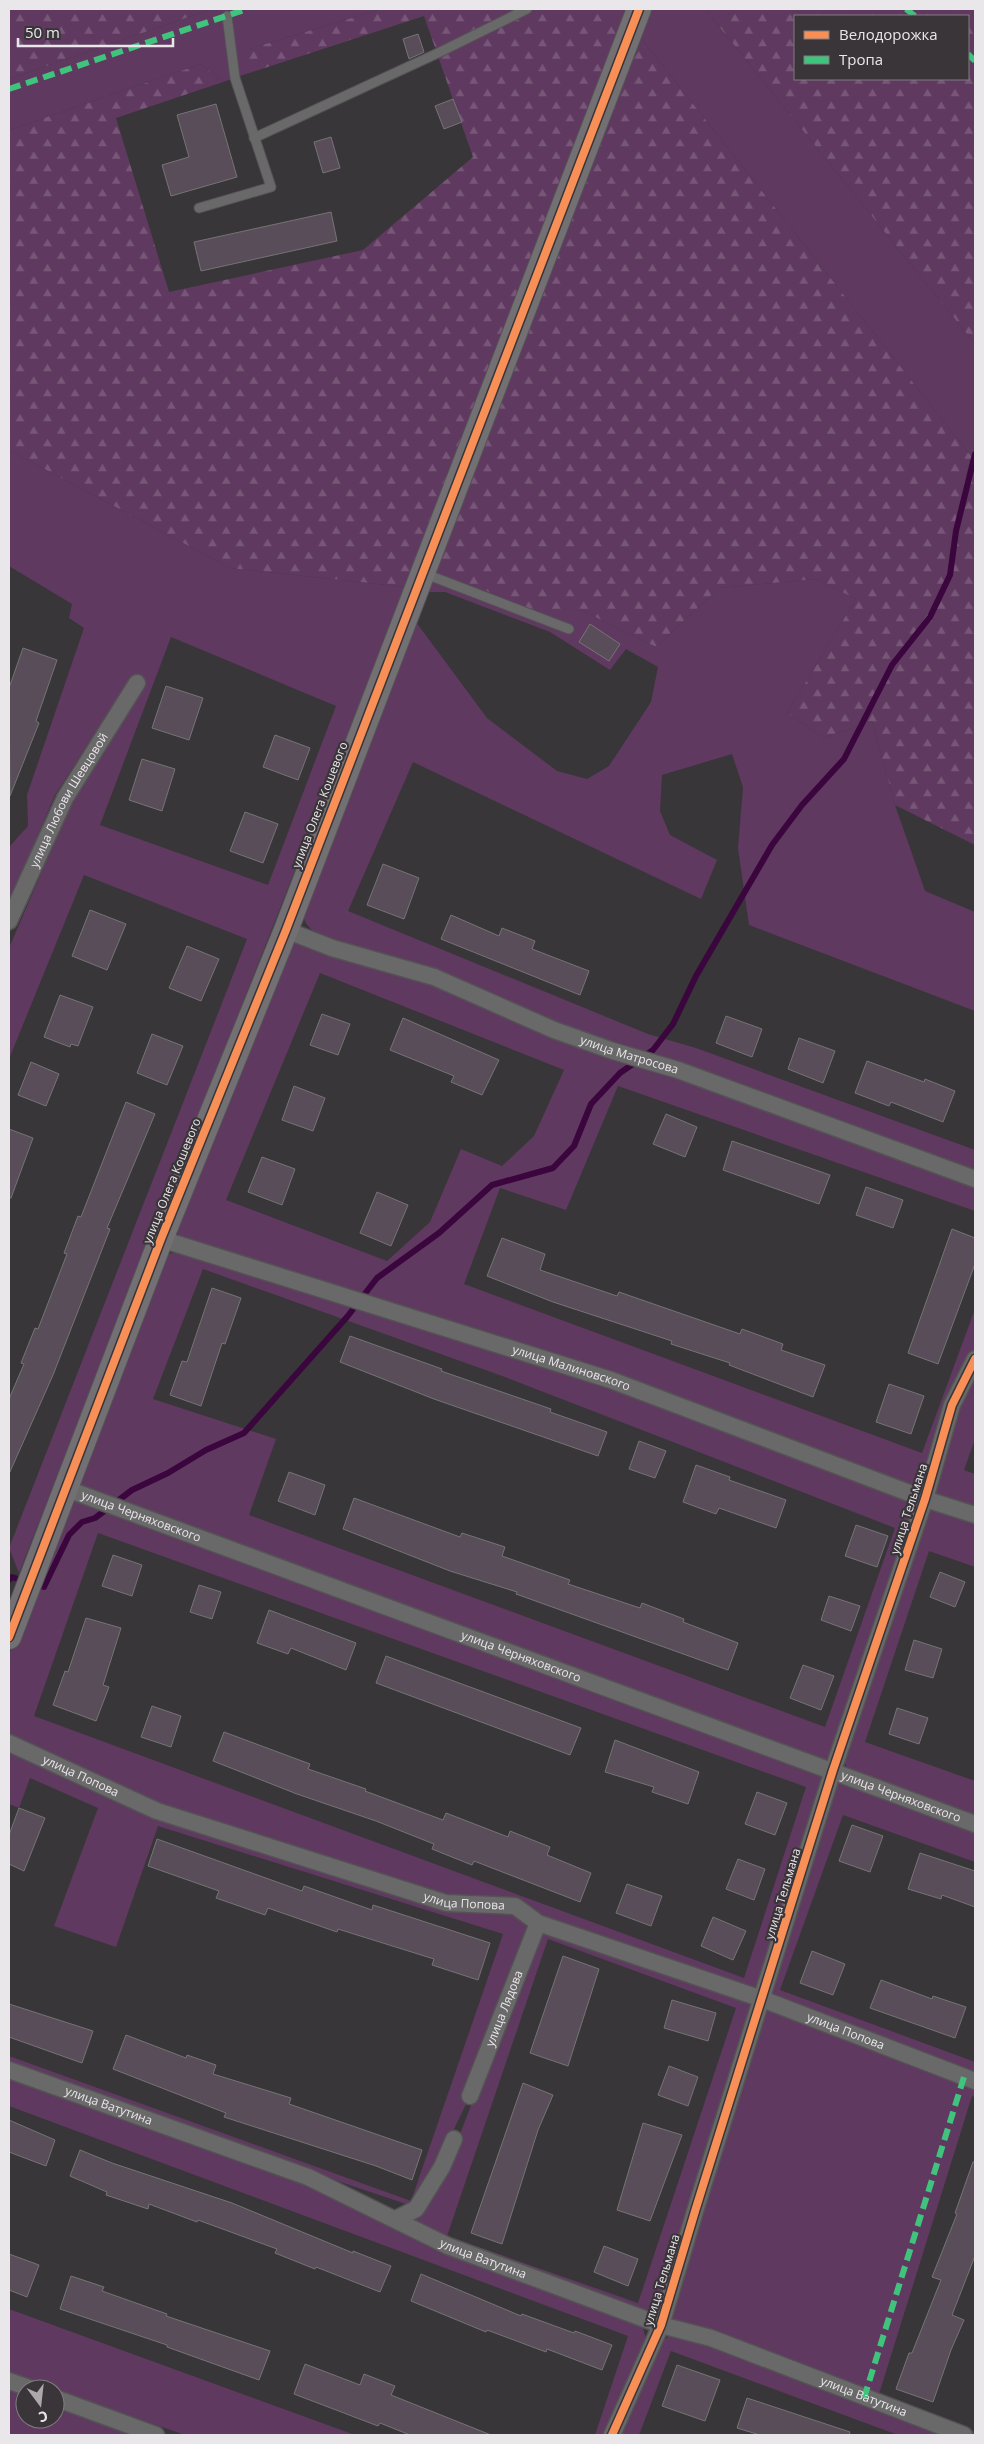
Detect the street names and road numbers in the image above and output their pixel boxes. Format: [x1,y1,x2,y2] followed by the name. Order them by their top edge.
[26,729,112,870] street label: улица Любови Шевцовой
[288,739,352,870] street label: улица Олега Кошевого
[578,1031,681,1078] street label: улица Матросова
[139,1115,205,1246] street label: улица Олега Кошевого
[510,1341,633,1395] street label: улица Малиновского
[886,1461,931,1557] street label: улица Тельмана
[79,1486,204,1546] street label: улица Черняховского
[459,1626,584,1686] street label: улица Черняховского
[40,1751,122,1800] street label: улица Попова
[839,1766,963,1826] street label: улица Черняховского
[761,1846,805,1942] street label: улица Тельмана
[421,1887,505,1914] street label: улица Попова
[481,1968,527,2049] street label: улица Лядова
[804,2008,887,2053] street label: улица Попова
[63,2082,155,2129] street label: улица Ватутина
[640,2232,684,2328] street label: улица Тельмана
[437,2234,529,2282] street label: улица Ватутина
[818,2372,910,2420] street label: улица Ватутина

